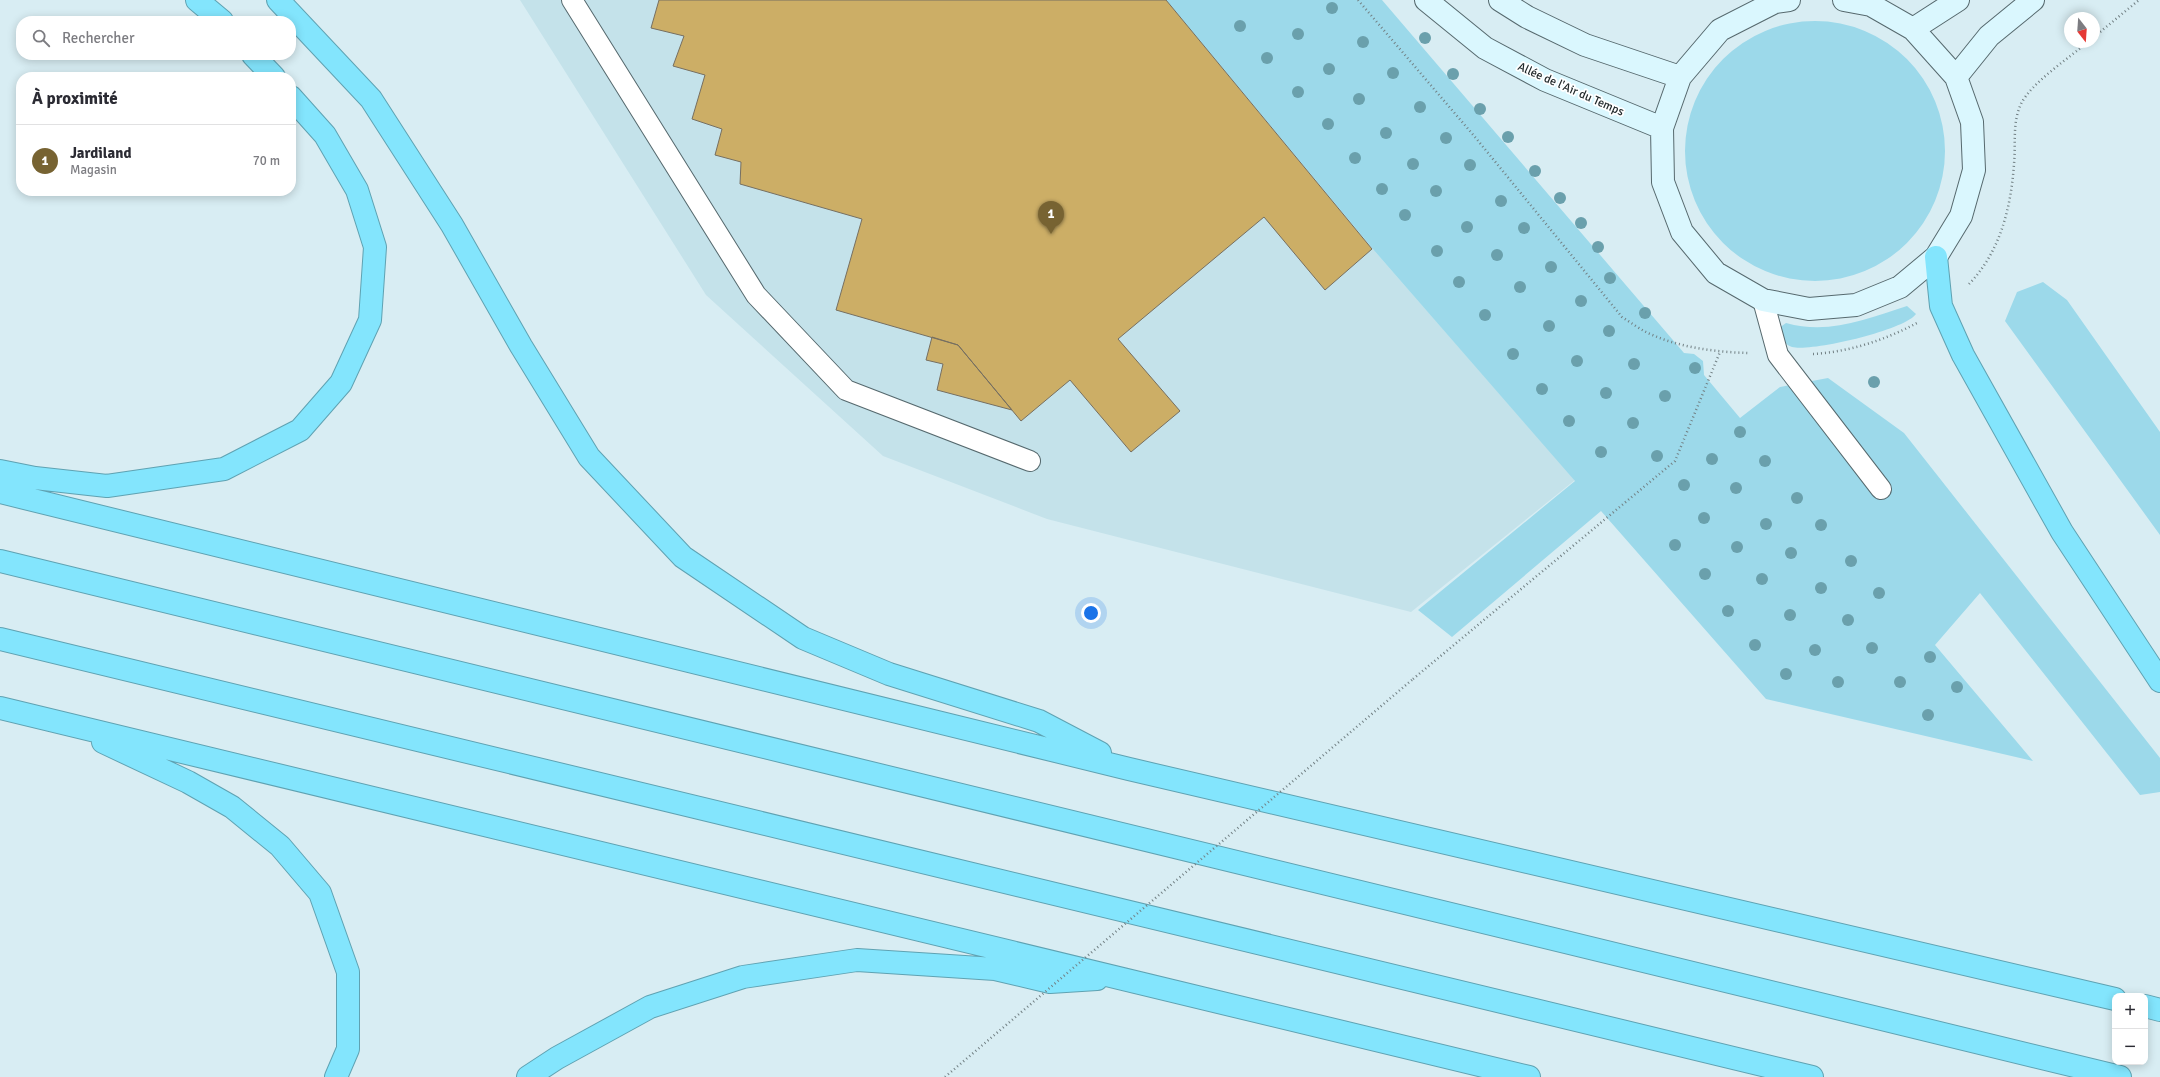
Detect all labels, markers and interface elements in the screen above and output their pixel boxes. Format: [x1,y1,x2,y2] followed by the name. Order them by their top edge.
[2064,12,2100,48] north arrow
[16,16,296,60] search box
[30,27,52,49] icon: search
[62,29,135,47] text: Rechercher
[1515,59,1626,120] street label: Allée de l'Air du Temps
[32,88,118,109] text: À proximité
[70,144,132,162] text: Jardiland
[41,153,49,169] text: 1
[253,153,280,169] text: 70 m
[70,162,117,178] text: Magasin
[1038,201,1064,234] pin: 1
[1081,603,1101,623] your location
[2112,993,2148,1065] map controls
[2112,993,2148,1029] button: +
[2112,1029,2148,1065] button: −

